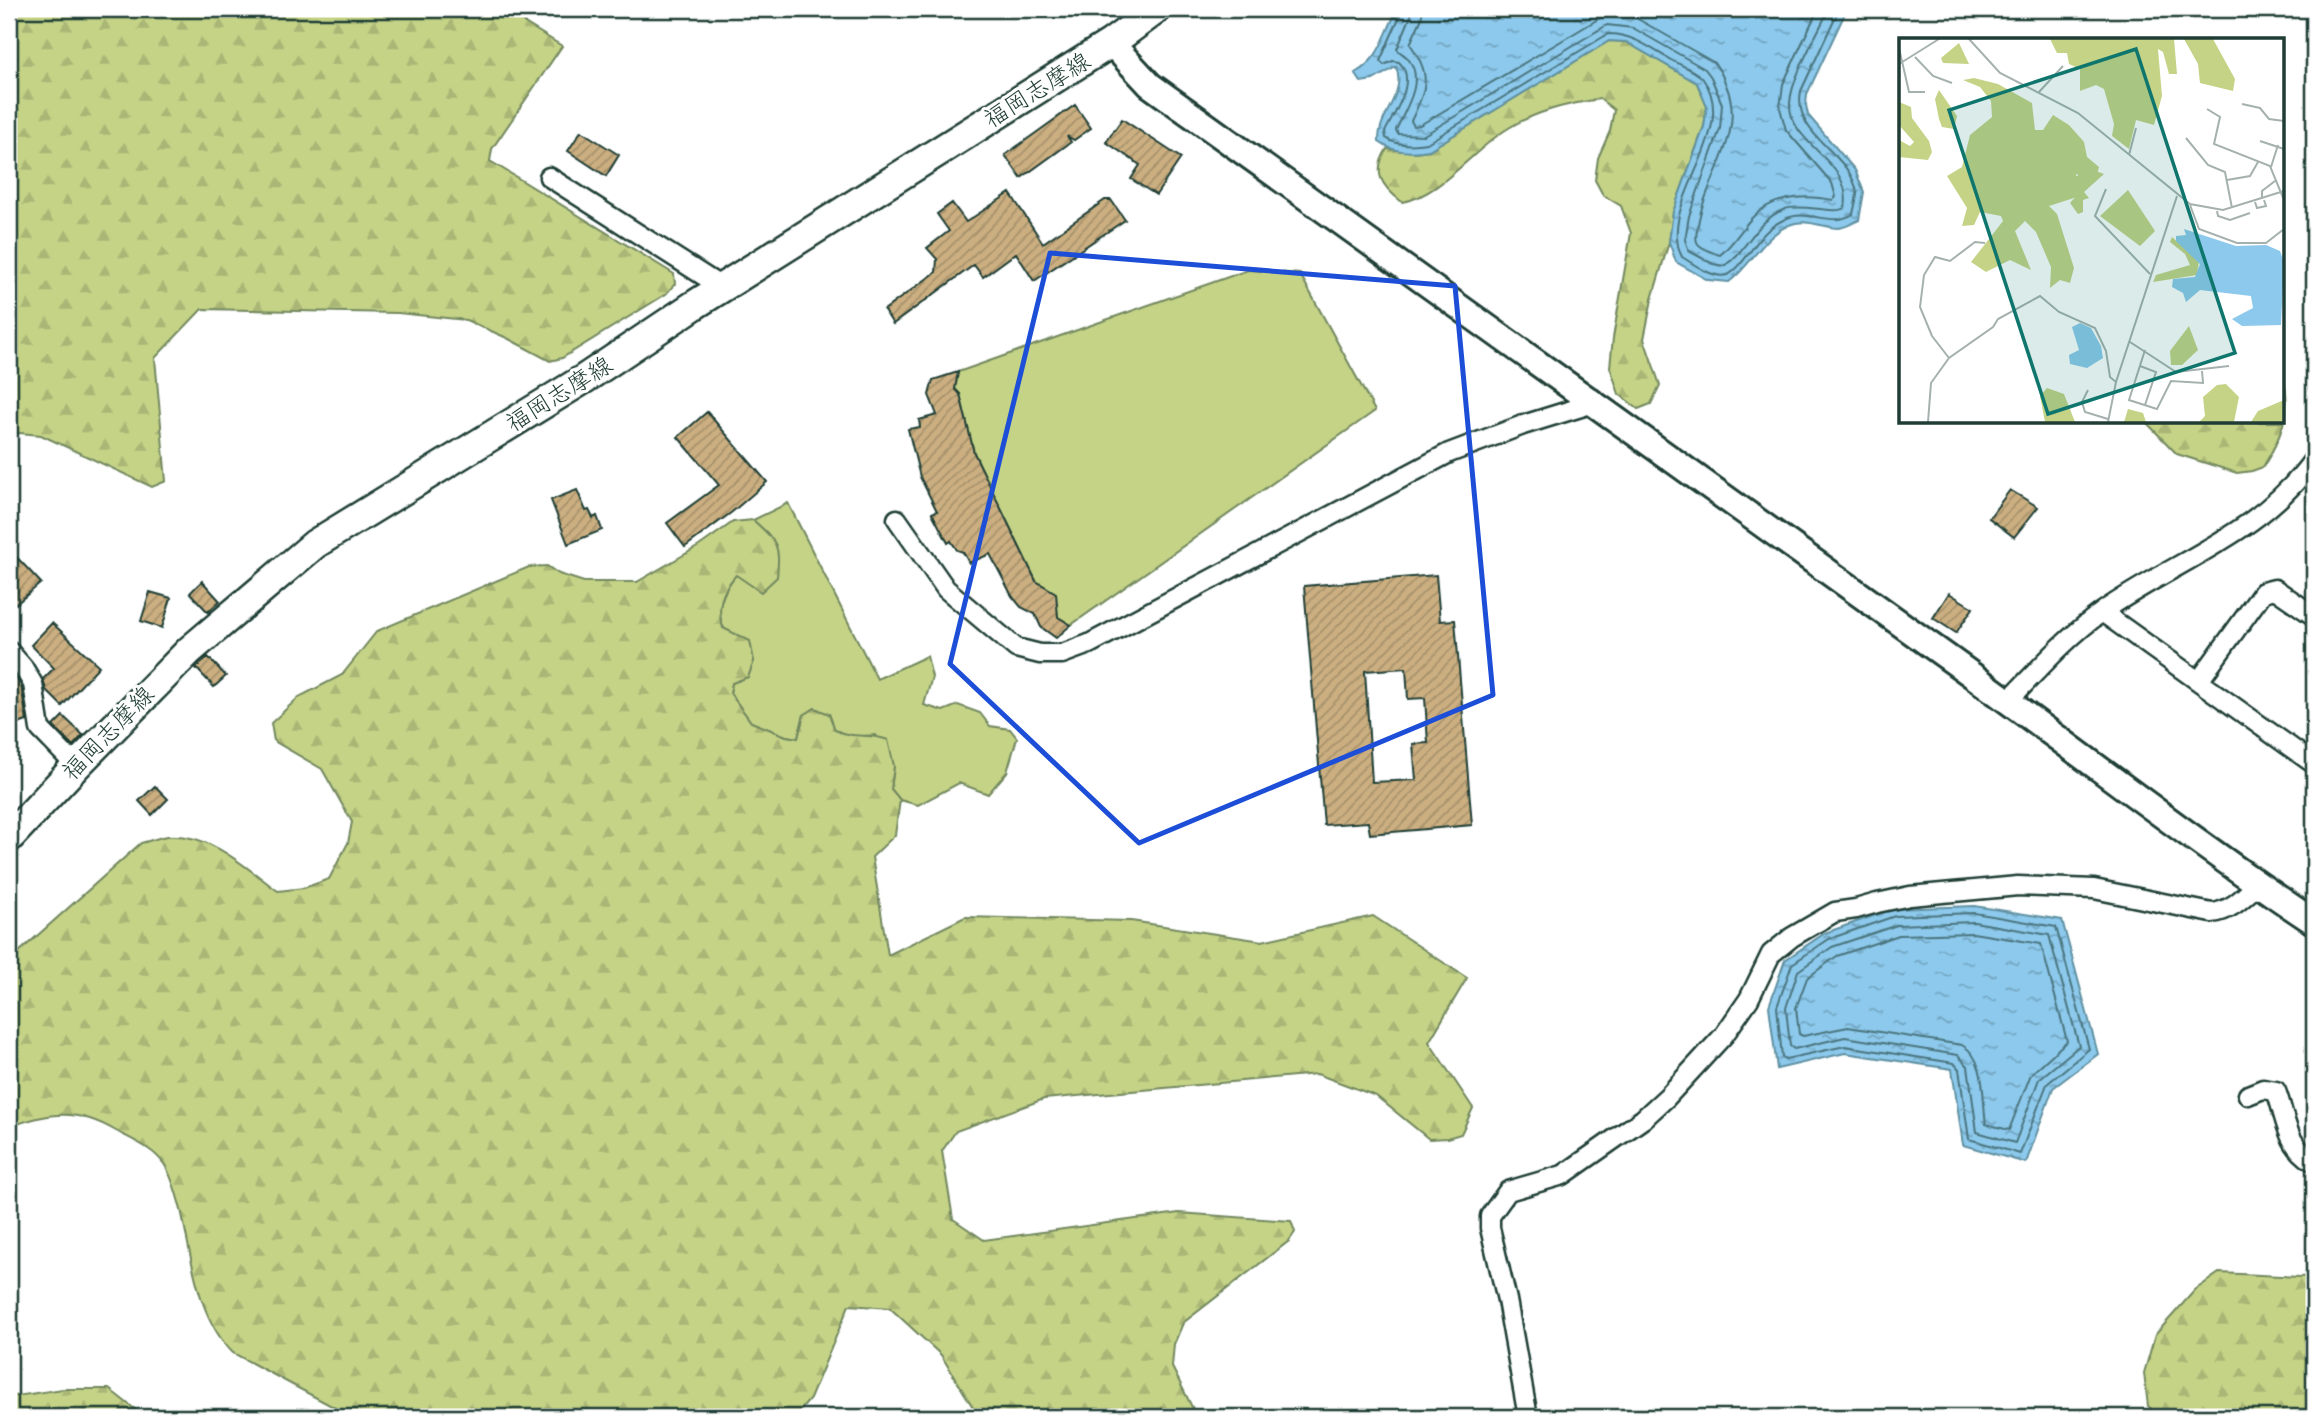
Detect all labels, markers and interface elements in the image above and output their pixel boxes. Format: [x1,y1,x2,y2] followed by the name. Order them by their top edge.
[1899,38,2284,424] inset map
[979,46,1097,136] street label: 福岡志摩線
[501,350,619,440] street label: 福岡志摩線
[56,680,162,788] street label: 福岡志摩線

